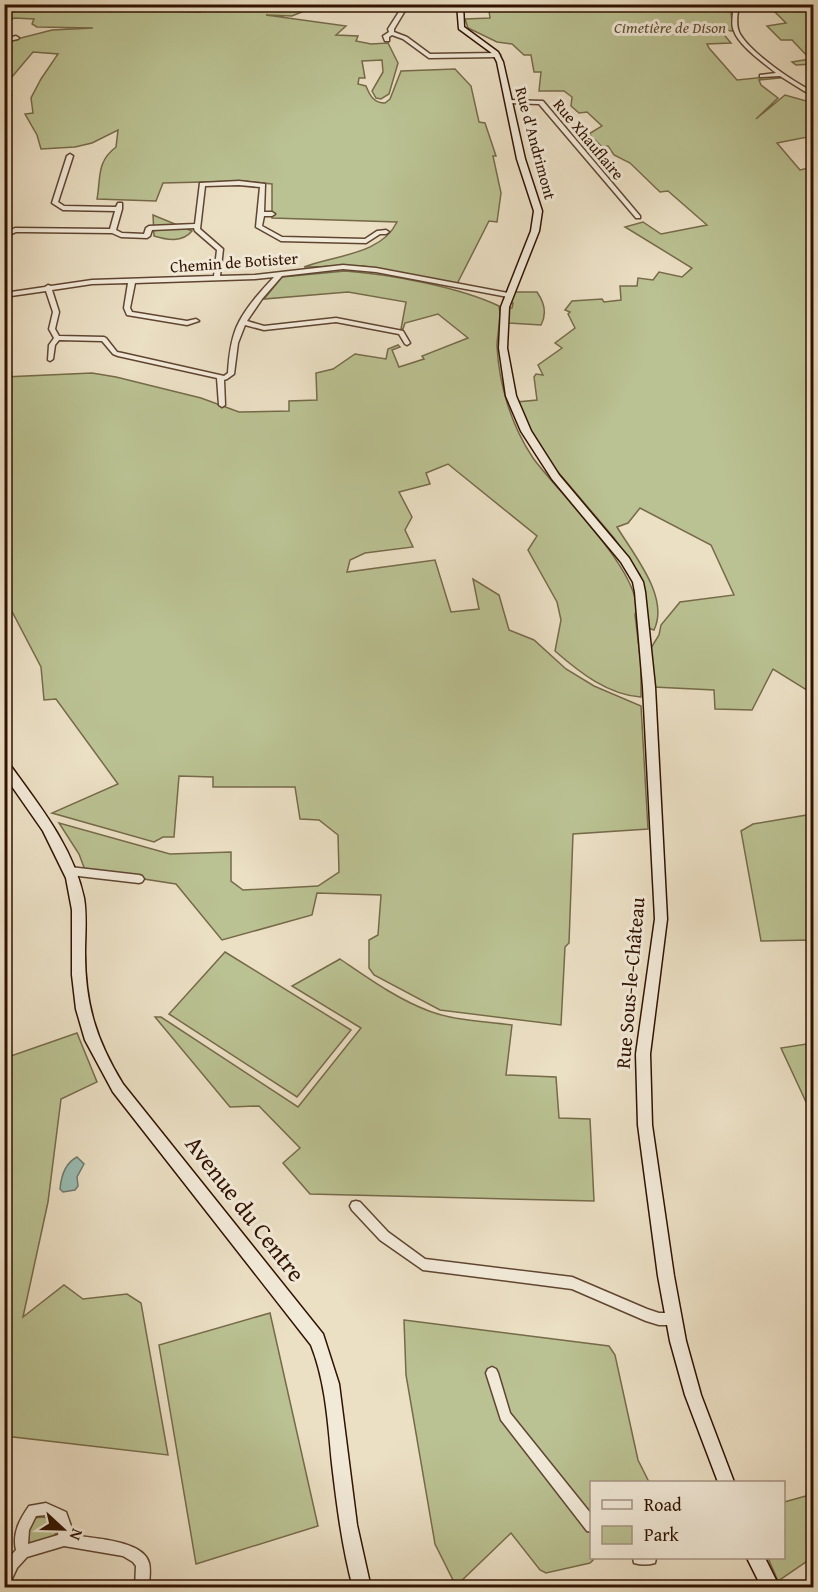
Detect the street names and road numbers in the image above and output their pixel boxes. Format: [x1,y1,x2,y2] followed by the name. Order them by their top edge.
[509,84,563,202] street label: Rue d'Andrimont
[548,93,630,185] street label: Rue Xhauflaire
[169,246,299,278] street label: Chemin de Botister
[608,896,651,1070] street label: Rue Sous-le-Château
[177,1128,314,1289] street label: Avenue du Centre

